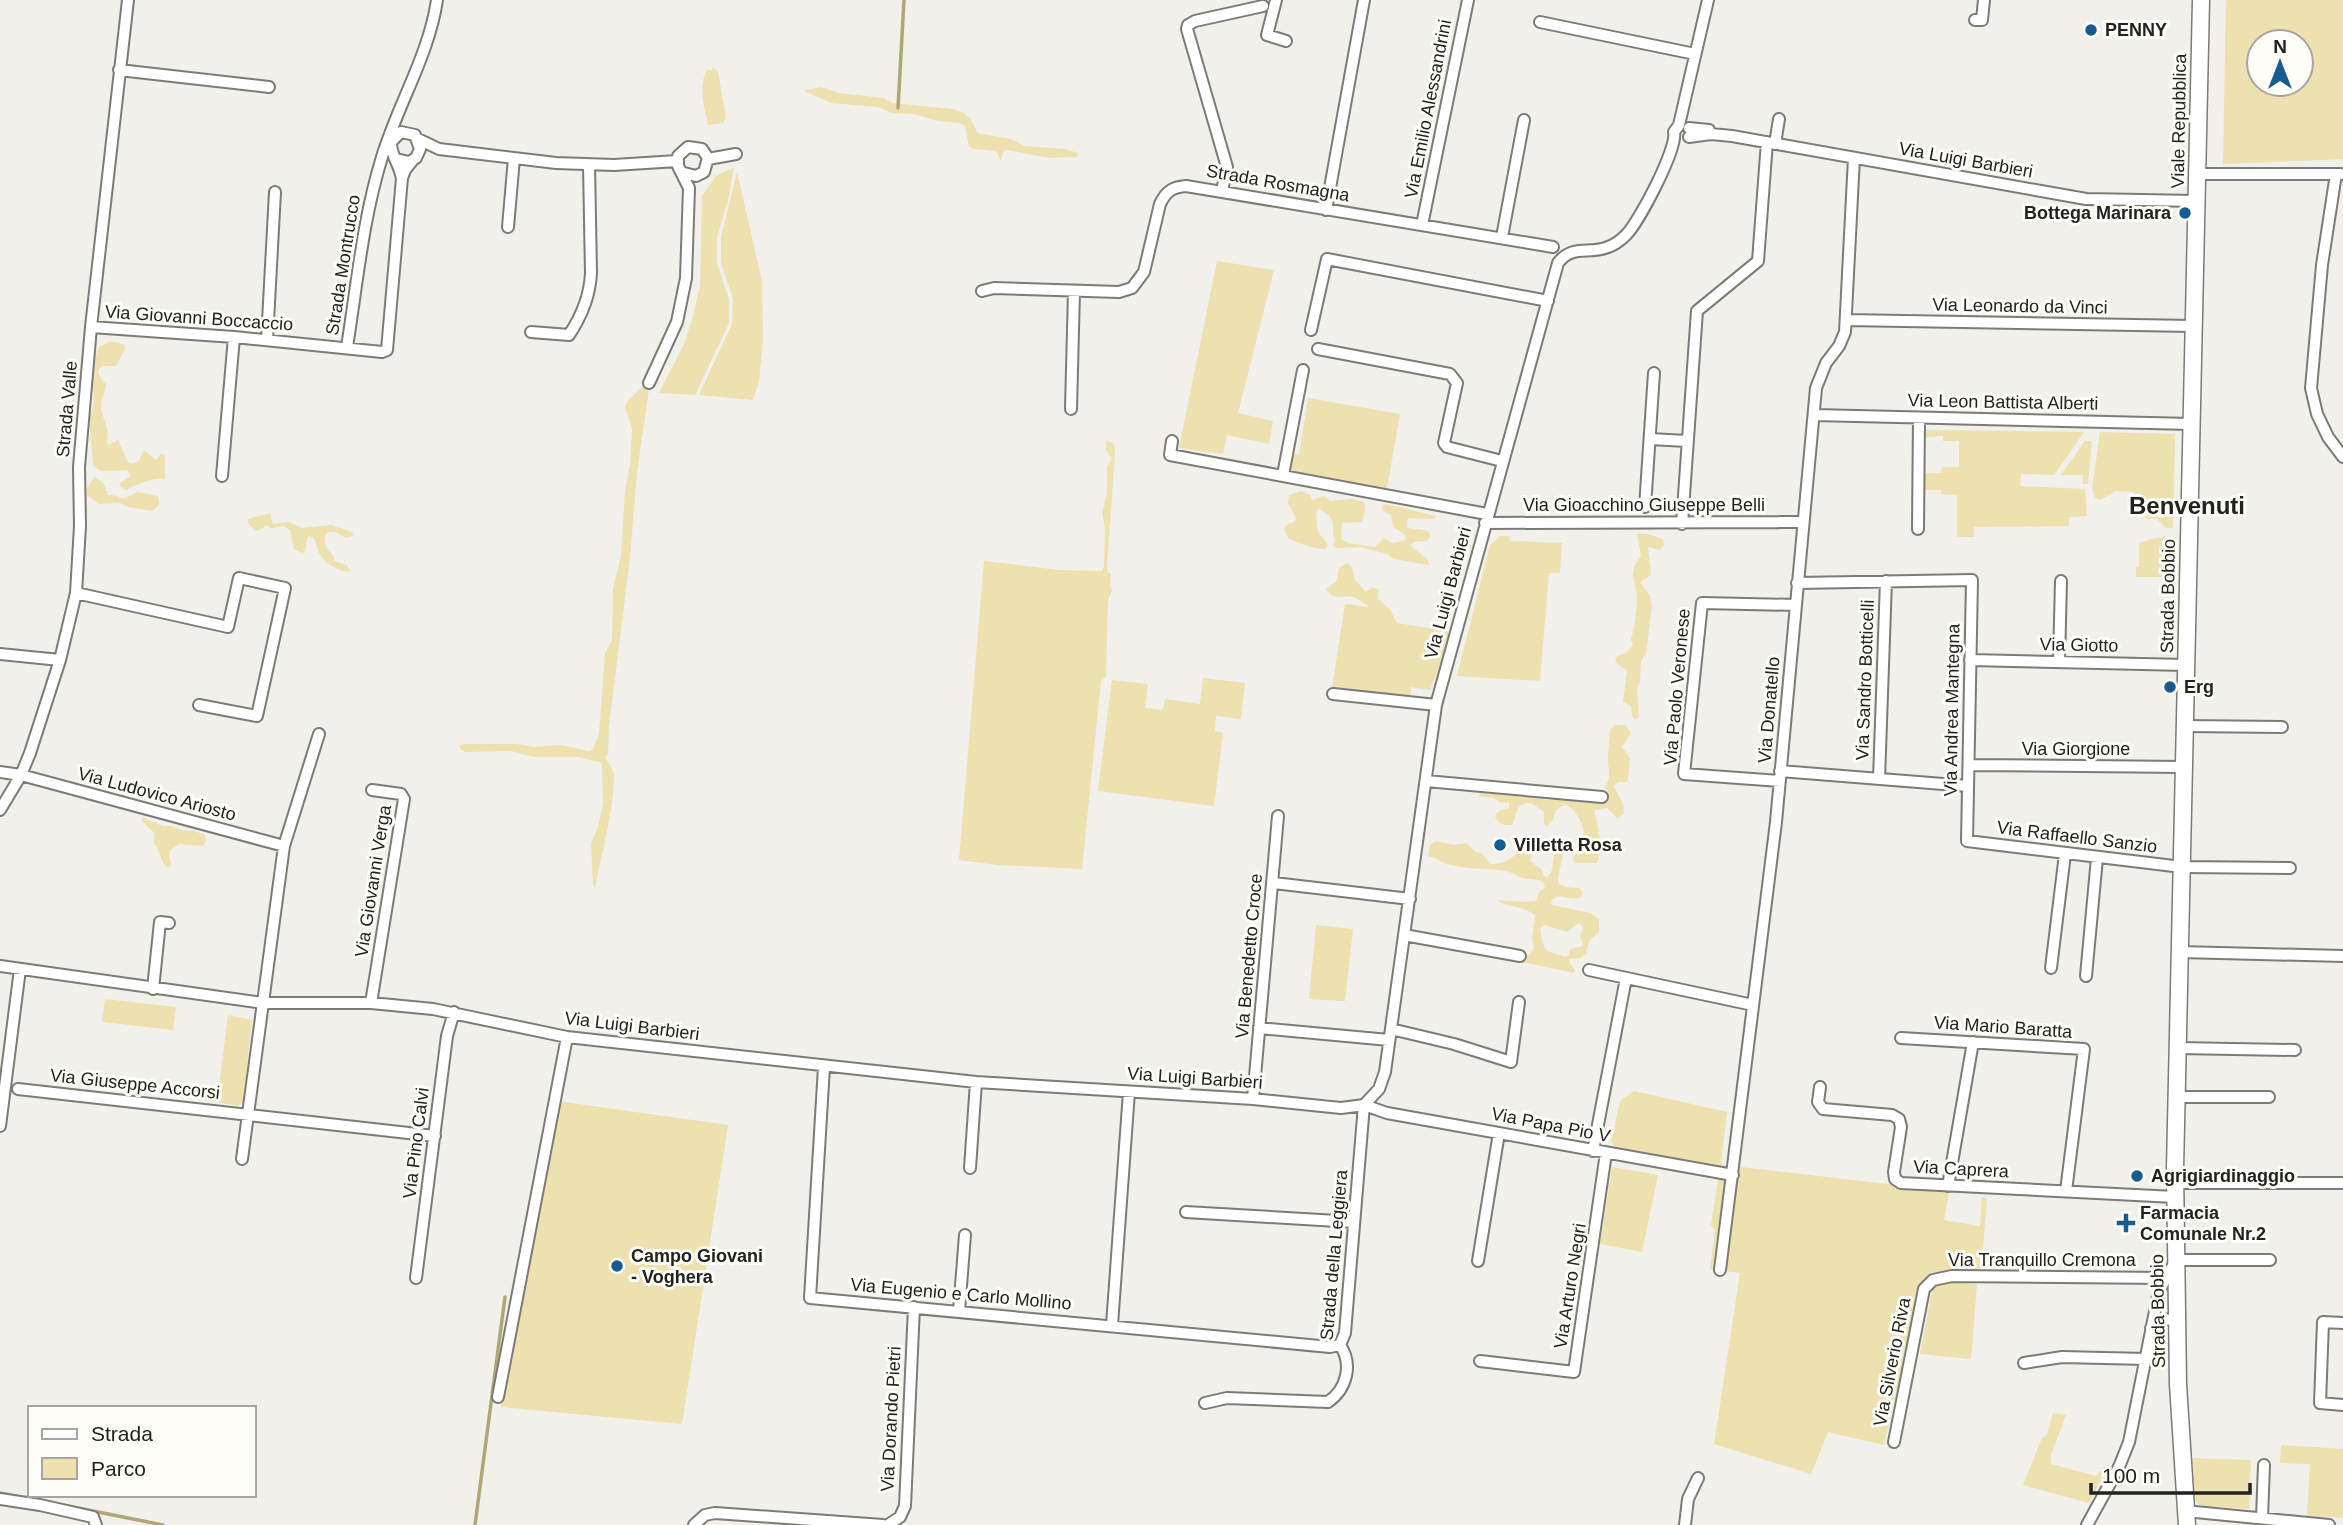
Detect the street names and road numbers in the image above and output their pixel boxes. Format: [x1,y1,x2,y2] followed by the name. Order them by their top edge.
[1401,18,1455,200] street label: Via Emilio Alessandrini
[2168,52,2190,189] street label: Viale Repubblica
[1897,138,2035,182] street label: Via Luigi Barbieri
[1205,161,1352,206] street label: Strada Rosmagna
[322,193,364,337] street label: Strada Montrucco
[1932,294,2108,318] street label: Via Leonardo da Vinci
[104,301,294,335] street label: Via Giovanni Boccaccio
[53,360,81,458] street label: Strada Valle
[1907,390,2099,414] street label: Via Leon Battista Alberti
[1523,495,1765,515] street label: Via Gioacchino Giuseppe Belli
[1421,525,1475,661] street label: Via Luigi Barbieri
[2157,539,2179,653] street label: Strada Bobbio
[1852,599,1878,761] street label: Via Sandro Botticelli
[1660,608,1694,766] street label: Via Paolo Veronese
[1940,622,1964,797] street label: Via Andrea Mantegna
[2039,634,2119,656] street label: Via Giotto
[1754,656,1784,764] street label: Via Donatello
[2022,739,2130,759] street label: Via Giorgione
[76,763,238,825] street label: Via Ludovico Ariosto
[351,803,395,959] street label: Via Giovanni Verga
[1996,817,2158,857] street label: Via Raffaello Sanzio
[1232,873,1266,1039] street label: Via Benedetto Croce
[563,1008,701,1044] street label: Via Luigi Barbieri
[1933,1012,2074,1042] street label: Via Mario Baratta
[1127,1063,1263,1093] street label: Via Luigi Barbieri
[49,1065,221,1103] street label: Via Giuseppe Accorsi
[399,1086,433,1200] street label: Via Pino Calvi
[1490,1104,1612,1146] street label: Via Papa Pio V
[1913,1157,2010,1182] street label: Via Caprera
[1317,1168,1352,1341] street label: Strada della Leggiera
[1550,1222,1590,1350] street label: Via Arturo Negri
[1948,1250,2137,1270] street label: Via Tranquillo Cremona
[2147,1254,2169,1368] street label: Strada Bobbio
[850,1274,1072,1314] street label: Via Eugenio e Carlo Mollino
[1870,1295,1914,1428] street label: Via Silverio Riva
[877,1346,905,1492] street label: Via Dorando Pietri

